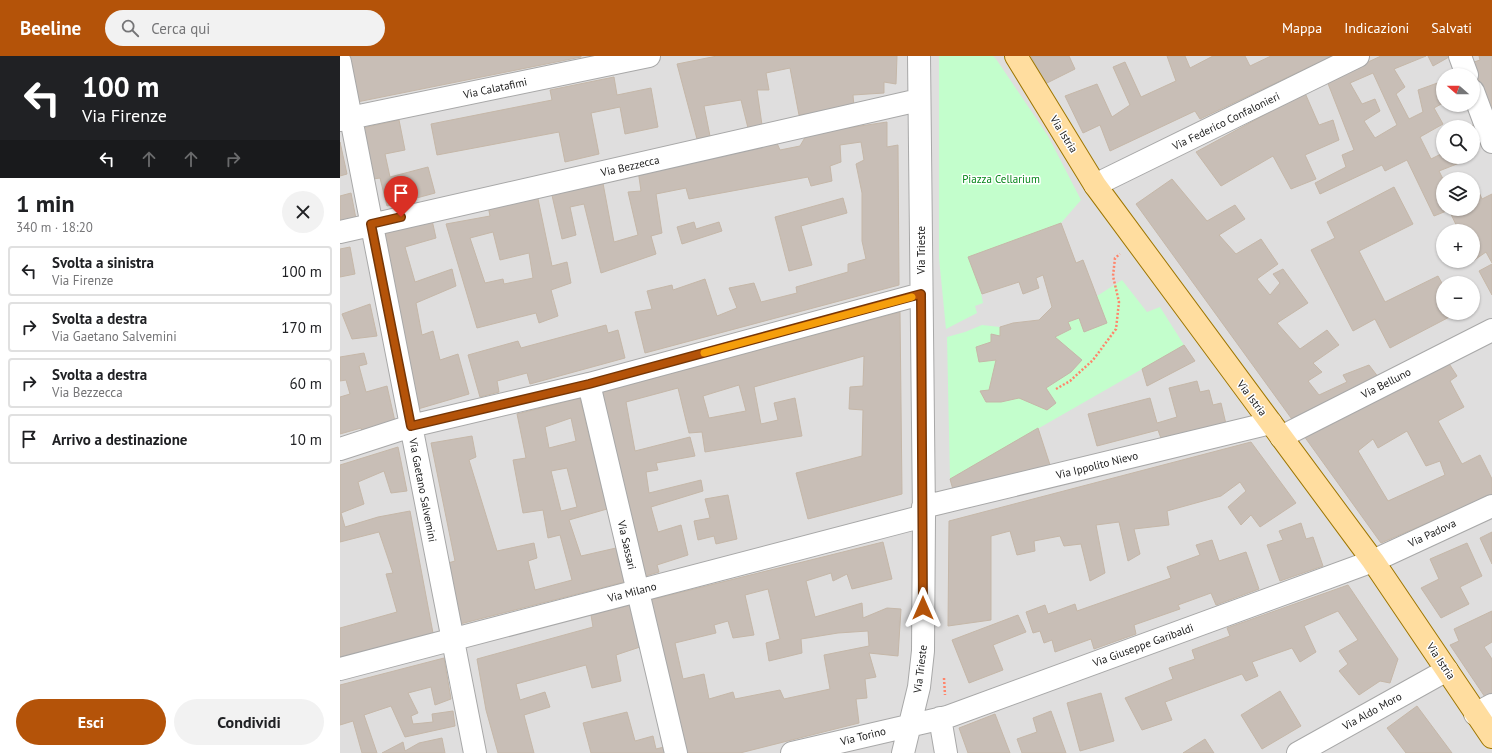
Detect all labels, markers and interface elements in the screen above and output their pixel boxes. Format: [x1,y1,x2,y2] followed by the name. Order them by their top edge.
[105,10,385,46] search box
[20,16,81,40] text: Beeline
[119,17,141,39] icon: search
[151,19,210,38] text: Cerca qui
[1282,19,1322,37] text: Mappa
[1344,19,1409,37] text: Indicazioni
[1431,19,1472,37] text: Salvati
[82,68,159,105] text: 100 m
[1436,68,1480,112] north arrow
[1436,68,1480,320] map controls
[16,72,68,124] icon: left
[461,74,528,102] street label: Via Calatafimi
[1169,89,1282,154] street label: Via Federico Confalonieri
[82,104,167,127] text: Via Firenze
[1047,112,1081,155] street label: Via Istria
[1436,120,1480,164] button: search
[96,148,118,170] icon: left
[138,148,160,170] icon: ahead
[180,148,202,170] icon: ahead
[222,148,244,170] icon: right
[598,152,661,180] street label: Via Bezzecca
[962,172,1040,186] park label: Piazza Cellarium
[1436,172,1480,216] button: layers
[384,176,418,217] pin
[390,182,412,204] icon: arrive
[16,188,75,219] text: 1 min
[282,191,324,233] button: close
[16,219,93,236] text: 340 m · 18:20
[1436,224,1480,268] button: +
[914,225,928,275] street label: Via Trieste
[52,253,154,272] text: Svolta a sinistra
[18,260,40,282] icon: left
[281,262,322,281] text: 100 m
[52,272,113,289] text: Via Firenze
[1436,276,1480,320] button: −
[52,309,147,328] text: Svolta a destra
[18,316,40,338] icon: right
[281,318,322,337] text: 170 m
[52,328,177,345] text: Via Gaetano Salvemini
[1358,364,1413,402] street label: Via Belluno
[52,365,147,384] text: Svolta a destra
[18,372,40,394] icon: right
[289,374,322,393] text: 60 m
[1233,376,1270,419] street label: Via Istria
[52,384,123,401] text: Via Bezzecca
[18,428,40,450] icon: arrive
[52,430,187,449] text: Arrivo a destinazione
[289,430,322,449] text: 10 m
[406,436,440,543] street label: Via Gaetano Salvemini
[1054,448,1140,482] street label: Via Ippolito Nievo
[1405,516,1458,551] street label: Via Padova
[614,518,639,571] street label: Via Sassari
[605,579,658,605] street label: Via Milano
[902,587,944,629] position arrow
[1090,620,1195,670] street label: Via Giuseppe Garibaldi
[1423,639,1458,682] street label: Via Istria
[910,644,930,695] street label: Via Trieste
[1339,689,1404,734] street label: Via Aldo Moro
[16,699,166,745] button: Esci
[174,699,324,745] button: Condividi
[838,724,887,749] street label: Via Torino

